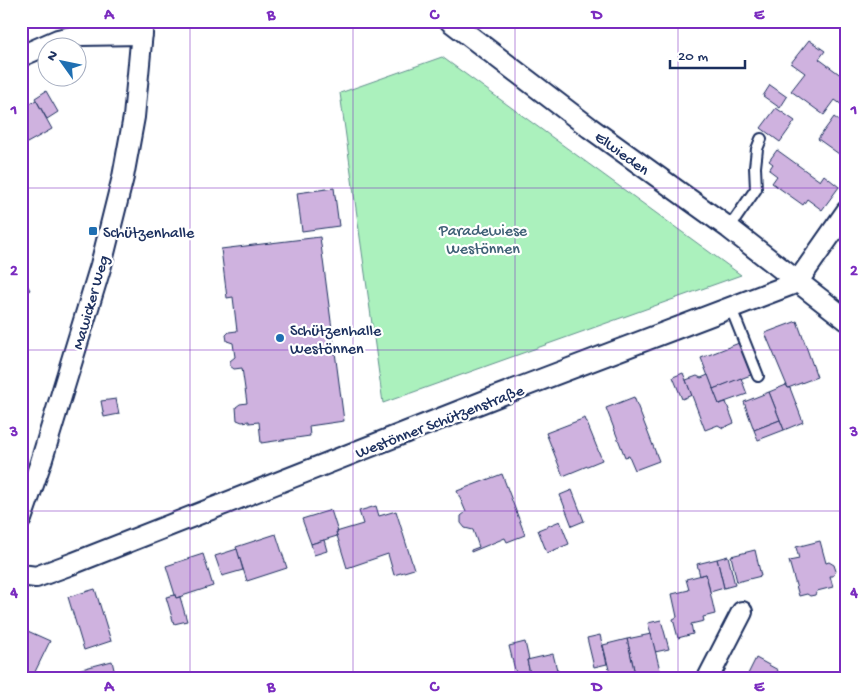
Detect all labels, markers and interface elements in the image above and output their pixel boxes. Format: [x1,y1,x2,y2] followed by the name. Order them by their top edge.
[103,7,115,26] text: A
[266,7,276,26] text: B
[429,7,440,26] text: C
[590,7,603,26] text: D
[754,7,765,26] text: E
[38,38,88,88] north arrow
[670,38,746,70] scale bar
[44,48,63,65] text: N
[678,48,708,66] text: 20 m
[10,102,17,121] text: 1
[850,102,857,121] text: 1
[590,129,652,181] street label: Elwieden
[438,223,528,260] park label: Paradewiese Westönnen
[87,225,99,237] marker: Schützenhalle
[103,225,195,244] place label: Schützenhalle
[70,254,115,352] street label: Mawicker Weg
[10,263,18,282] text: 2
[850,263,858,282] text: 2
[290,323,382,360] place label: Schützenhalle Westönnen
[274,332,286,344] marker: Schützenhalle Westönnen
[353,382,528,464] street label: Westönner Schützenstraße
[9,424,18,443] text: 3
[849,424,858,443] text: 3
[9,585,18,604] text: 4
[849,585,858,604] text: 4
[103,679,115,698] text: A
[266,679,276,698] text: B
[429,679,440,698] text: C
[590,679,603,698] text: D
[754,679,765,698] text: E

